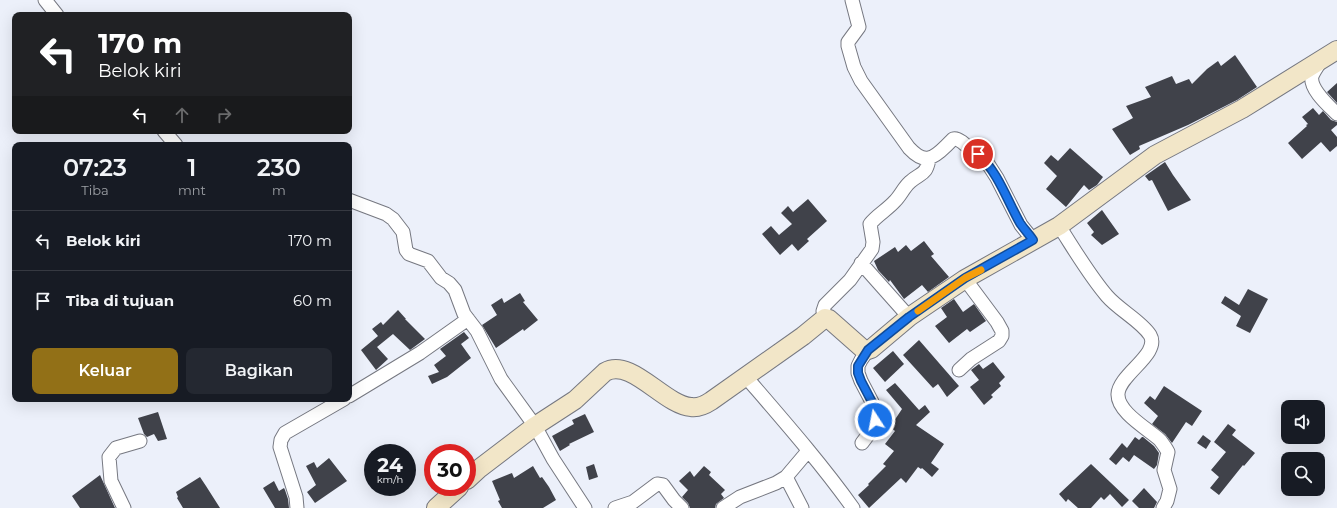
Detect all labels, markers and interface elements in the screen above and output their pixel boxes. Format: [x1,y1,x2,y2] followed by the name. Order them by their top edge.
[98,26,182,60] text: 170 m
[32,28,84,80] icon: left
[98,60,182,82] text: Belok kiri
[129,104,151,126] icon: left
[171,104,193,126] icon: ahead
[213,104,235,126] icon: right
[961,137,995,171] pin
[967,143,989,165] icon: arrive
[63,153,127,182] text: 07:23
[187,153,196,182] text: 1
[257,153,301,182] text: 230
[81,182,109,198] text: Tiba
[178,182,206,198] text: mnt
[272,182,286,198] text: m
[32,230,54,252] icon: left
[66,231,141,250] text: Belok kiri
[288,231,332,250] text: 170 m
[32,290,54,312] icon: arrive
[66,291,174,310] text: Tiba di tujuan
[293,291,332,310] text: 60 m
[32,348,178,394] button: Keluar
[186,348,332,394] button: Bagikan
[854,399,896,441] position arrow
[1281,400,1325,496] map controls
[1281,400,1325,444] button: sound
[424,444,476,496] speed limit sign: 30
[1281,452,1325,496] button: search
[377,453,403,477] text: 24
[377,473,403,486] text: km/h

